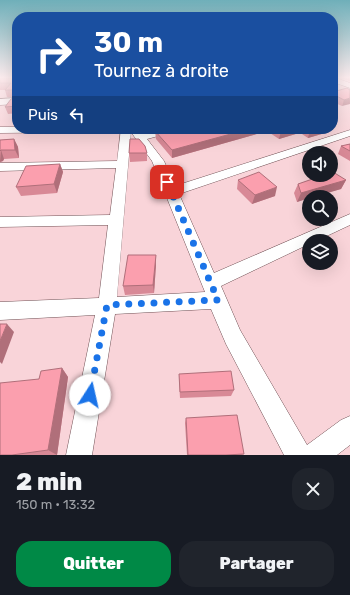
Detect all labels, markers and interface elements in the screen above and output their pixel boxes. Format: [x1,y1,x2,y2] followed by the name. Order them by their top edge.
[94,26,163,59] text: 30 m
[28,28,80,80] icon: right
[94,60,229,82] text: Tournez à droite
[66,104,88,126] icon: left
[28,106,58,124] text: Puis
[302,146,338,270] map controls
[302,146,338,182] button: sound
[150,165,184,199] pin
[156,171,178,193] icon: arrive
[302,190,338,226] button: search
[302,234,338,270] button: layers
[69,374,111,416] position arrow
[16,468,82,496] text: 2 min
[292,468,334,510] button: close
[16,497,95,512] text: 150 m · 13:32
[16,541,171,587] button: Quitter
[179,541,334,587] button: Partager

